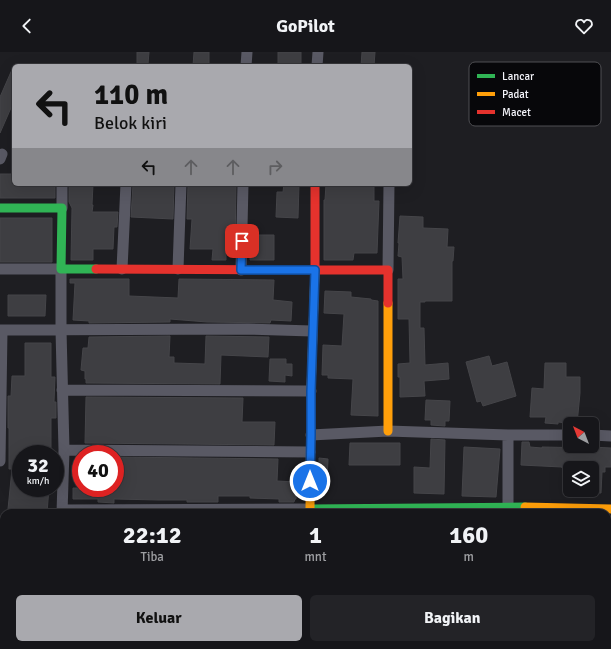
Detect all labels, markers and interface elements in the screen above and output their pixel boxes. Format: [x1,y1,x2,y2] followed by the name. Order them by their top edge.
[16,15,38,37] icon: back
[276,15,335,37] text: GoPilot
[573,15,595,37] icon: heart
[469,62,601,126] legend
[502,70,534,83] text: Lancar
[94,78,168,112] text: 110 m
[28,80,80,132] icon: left
[502,88,529,101] text: Padat
[502,106,531,119] text: Macet
[94,112,167,134] text: Belok kiri
[138,156,160,178] icon: left
[180,156,202,178] icon: ahead
[222,156,244,178] icon: ahead
[264,156,286,178] icon: right
[225,224,259,258] pin
[231,230,253,252] icon: arrive
[563,417,599,453] north arrow
[563,417,599,497] map controls
[72,445,124,497] speed limit sign: 40
[27,453,49,478] text: 32
[289,460,331,502] position arrow
[563,461,599,497] button: layers
[27,475,49,487] text: km/h
[123,520,182,550] text: 22:12
[309,520,322,550] text: 1
[449,520,488,550] text: 160
[141,549,164,565] text: Tiba
[304,549,327,565] text: mnt
[464,549,474,565] text: m
[16,595,302,641] button: Keluar
[310,595,595,641] button: Bagikan

